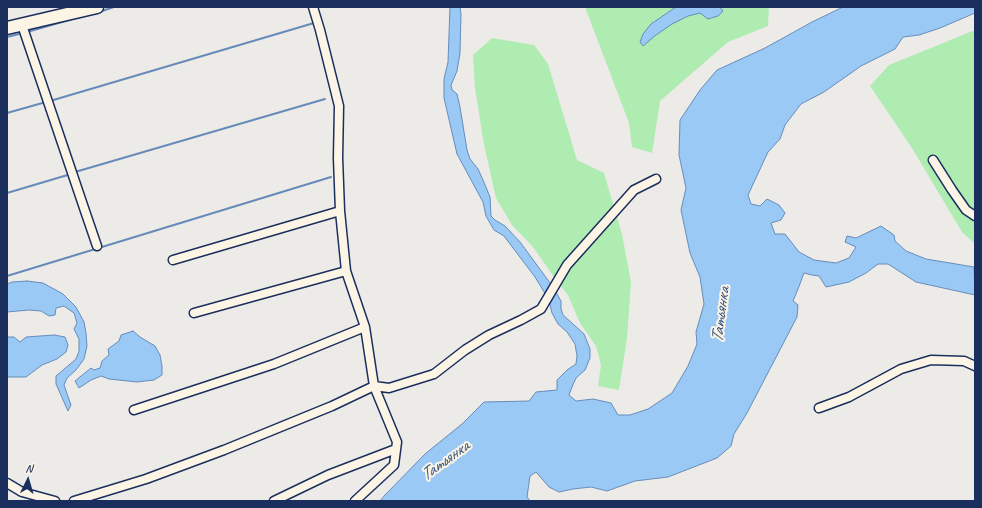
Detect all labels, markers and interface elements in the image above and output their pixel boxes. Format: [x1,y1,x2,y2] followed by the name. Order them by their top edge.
[707,286,735,344] water label: Татьянка
[416,436,474,486] water label: Татьянка
[8,460,48,500] north arrow
[25,461,33,475] text: N

